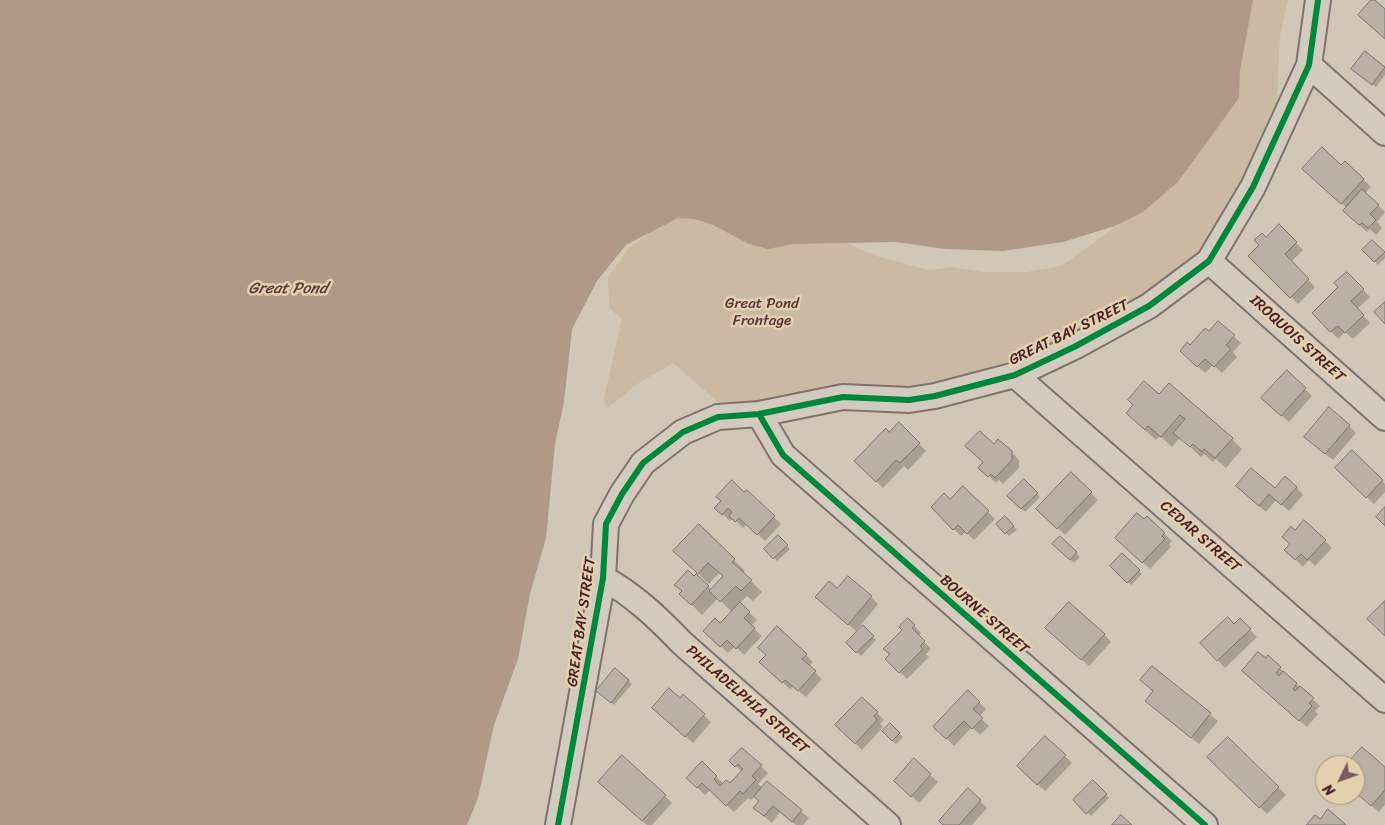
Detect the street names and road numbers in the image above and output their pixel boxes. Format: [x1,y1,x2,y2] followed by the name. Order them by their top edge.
[1246,292,1348,386] street label: IROQUOIS STREET
[1006,296,1132,370] street label: GREAT BAY STREET
[1156,497,1244,577] street label: CEDAR STREET
[564,556,600,688] street label: GREAT BAY STREET
[936,571,1032,659] street label: BOURNE STREET
[682,642,812,758] street label: PHILADELPHIA STREET

